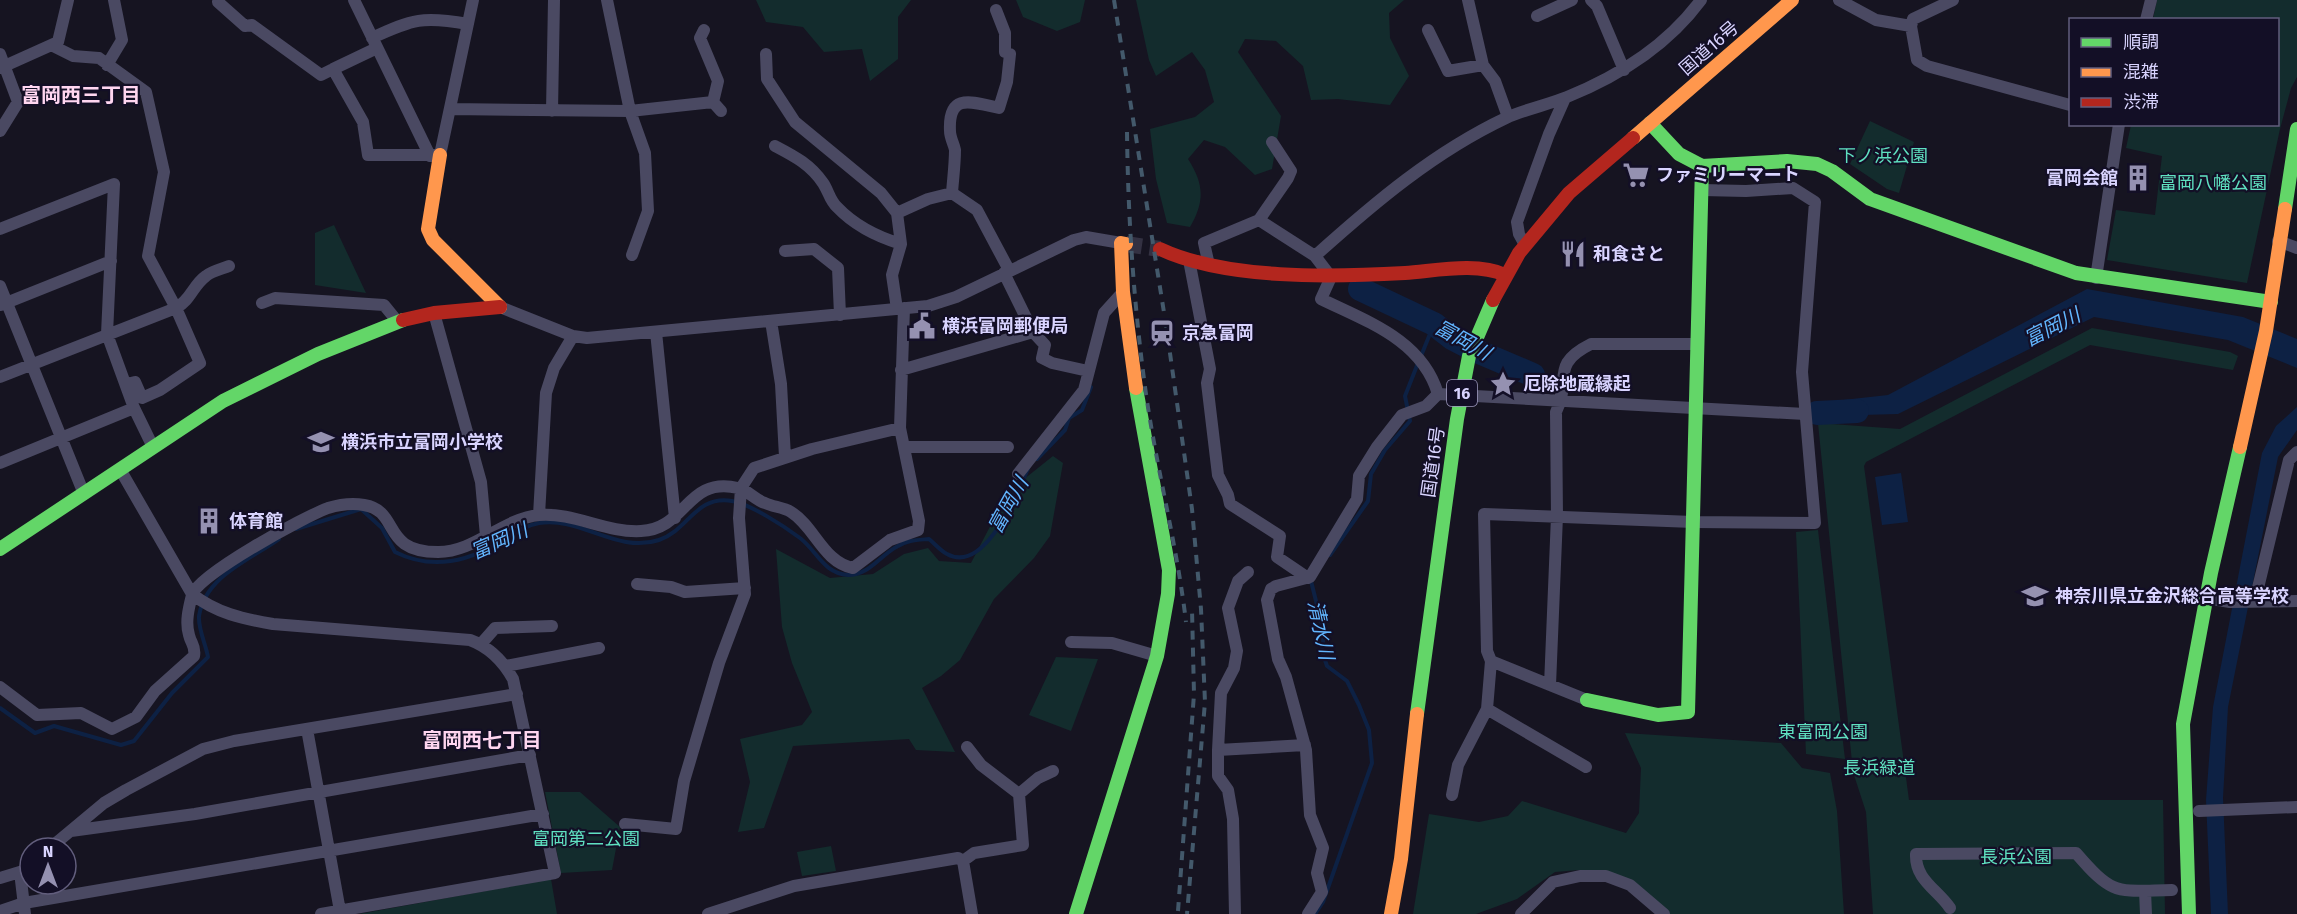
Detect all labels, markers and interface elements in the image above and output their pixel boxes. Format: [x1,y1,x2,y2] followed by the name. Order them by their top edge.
[1675,16,1743,80] street label: 国道16号
[2069,18,2279,126] legend
[2123,31,2159,53] text: 順調
[2123,61,2159,83] text: 混雑
[21,83,141,107] district label: 富岡西三丁目
[2123,91,2159,113] text: 渋滞
[1838,145,1928,167] park label: 下ノ浜公園
[1621,160,1651,190] supermarket icon: ファミリーマート
[2123,163,2153,193] building icon: 富岡会館
[1656,164,1800,186] place label: ファミリーマート
[2046,167,2118,189] place label: 富岡会館
[2159,172,2267,194] park label: 富岡八幡公園
[1558,239,1588,269] restaurant icon: 和食さと
[1593,243,1665,265] place label: 和食さと
[2020,302,2086,351] water label: 富岡川
[907,311,937,341] public building icon: 横浜富岡郵便局
[942,315,1068,337] place label: 横浜富岡郵便局
[1431,315,1497,366] water label: 富岡川
[1147,318,1177,348] station icon: 京急富岡
[1182,322,1254,344] place label: 京急富岡
[1488,369,1518,399] place icon: 厄除地蔵縁起
[1523,373,1631,395] place label: 厄除地蔵縁起
[1447,380,1477,406] road number: 16
[1417,425,1449,499] street label: 国道16号
[306,427,336,457] school or university icon: 横浜市立富岡小学校
[341,431,503,453] place label: 横浜市立富岡小学校
[983,471,1034,537] water label: 富岡川
[194,506,224,536] building icon: 体育館
[229,510,283,532] place label: 体育館
[467,517,533,564] water label: 富岡川
[2020,581,2050,611] school or university icon: 神奈川県立金沢総合高等学校
[2055,585,2289,607] place label: 神奈川県立金沢総合高等学校
[1303,598,1339,664] water label: 清水川
[1778,721,1868,743] park label: 東富岡公園
[422,728,542,752] district label: 富岡西七丁目
[1843,757,1915,779] park label: 長浜緑道
[532,828,640,850] park label: 富岡第二公園
[18,836,78,896] north arrow
[43,842,53,861] text: N
[1980,846,2052,868] park label: 長浜公園

